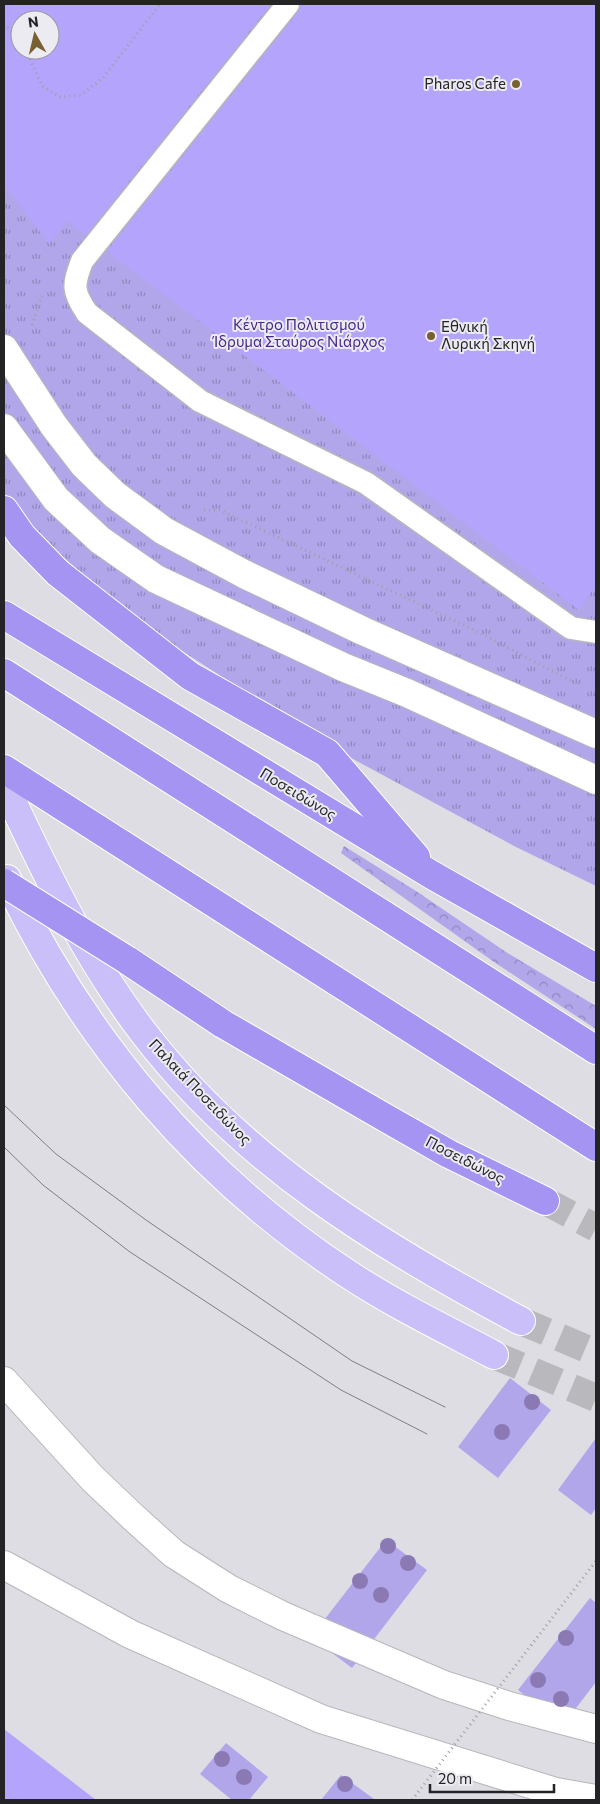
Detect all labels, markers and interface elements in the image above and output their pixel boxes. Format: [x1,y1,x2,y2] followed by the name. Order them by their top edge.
[10,10,60,60] north arrow
[27,12,40,31] text: N
[424,74,506,92] place label: Pharos Cafe
[510,78,522,90] marker: Pharos Cafe
[211,315,385,350] park label: Κέντρο Πολιτισμού Ίδρυμα Σταύρος Νιάρχος
[441,317,535,352] place label: Εθνική Λυρική Σκηνή
[425,330,437,342] marker: Εθνική Λυρική Σκηνή
[257,763,340,823] street label: Ποσειδώνος
[146,1035,256,1148] street label: Παλαιά Ποσειδώνος
[423,1132,508,1187] street label: Ποσειδώνος
[430,1762,554,1794] scale bar
[438,1769,472,1787] text: 20 m

